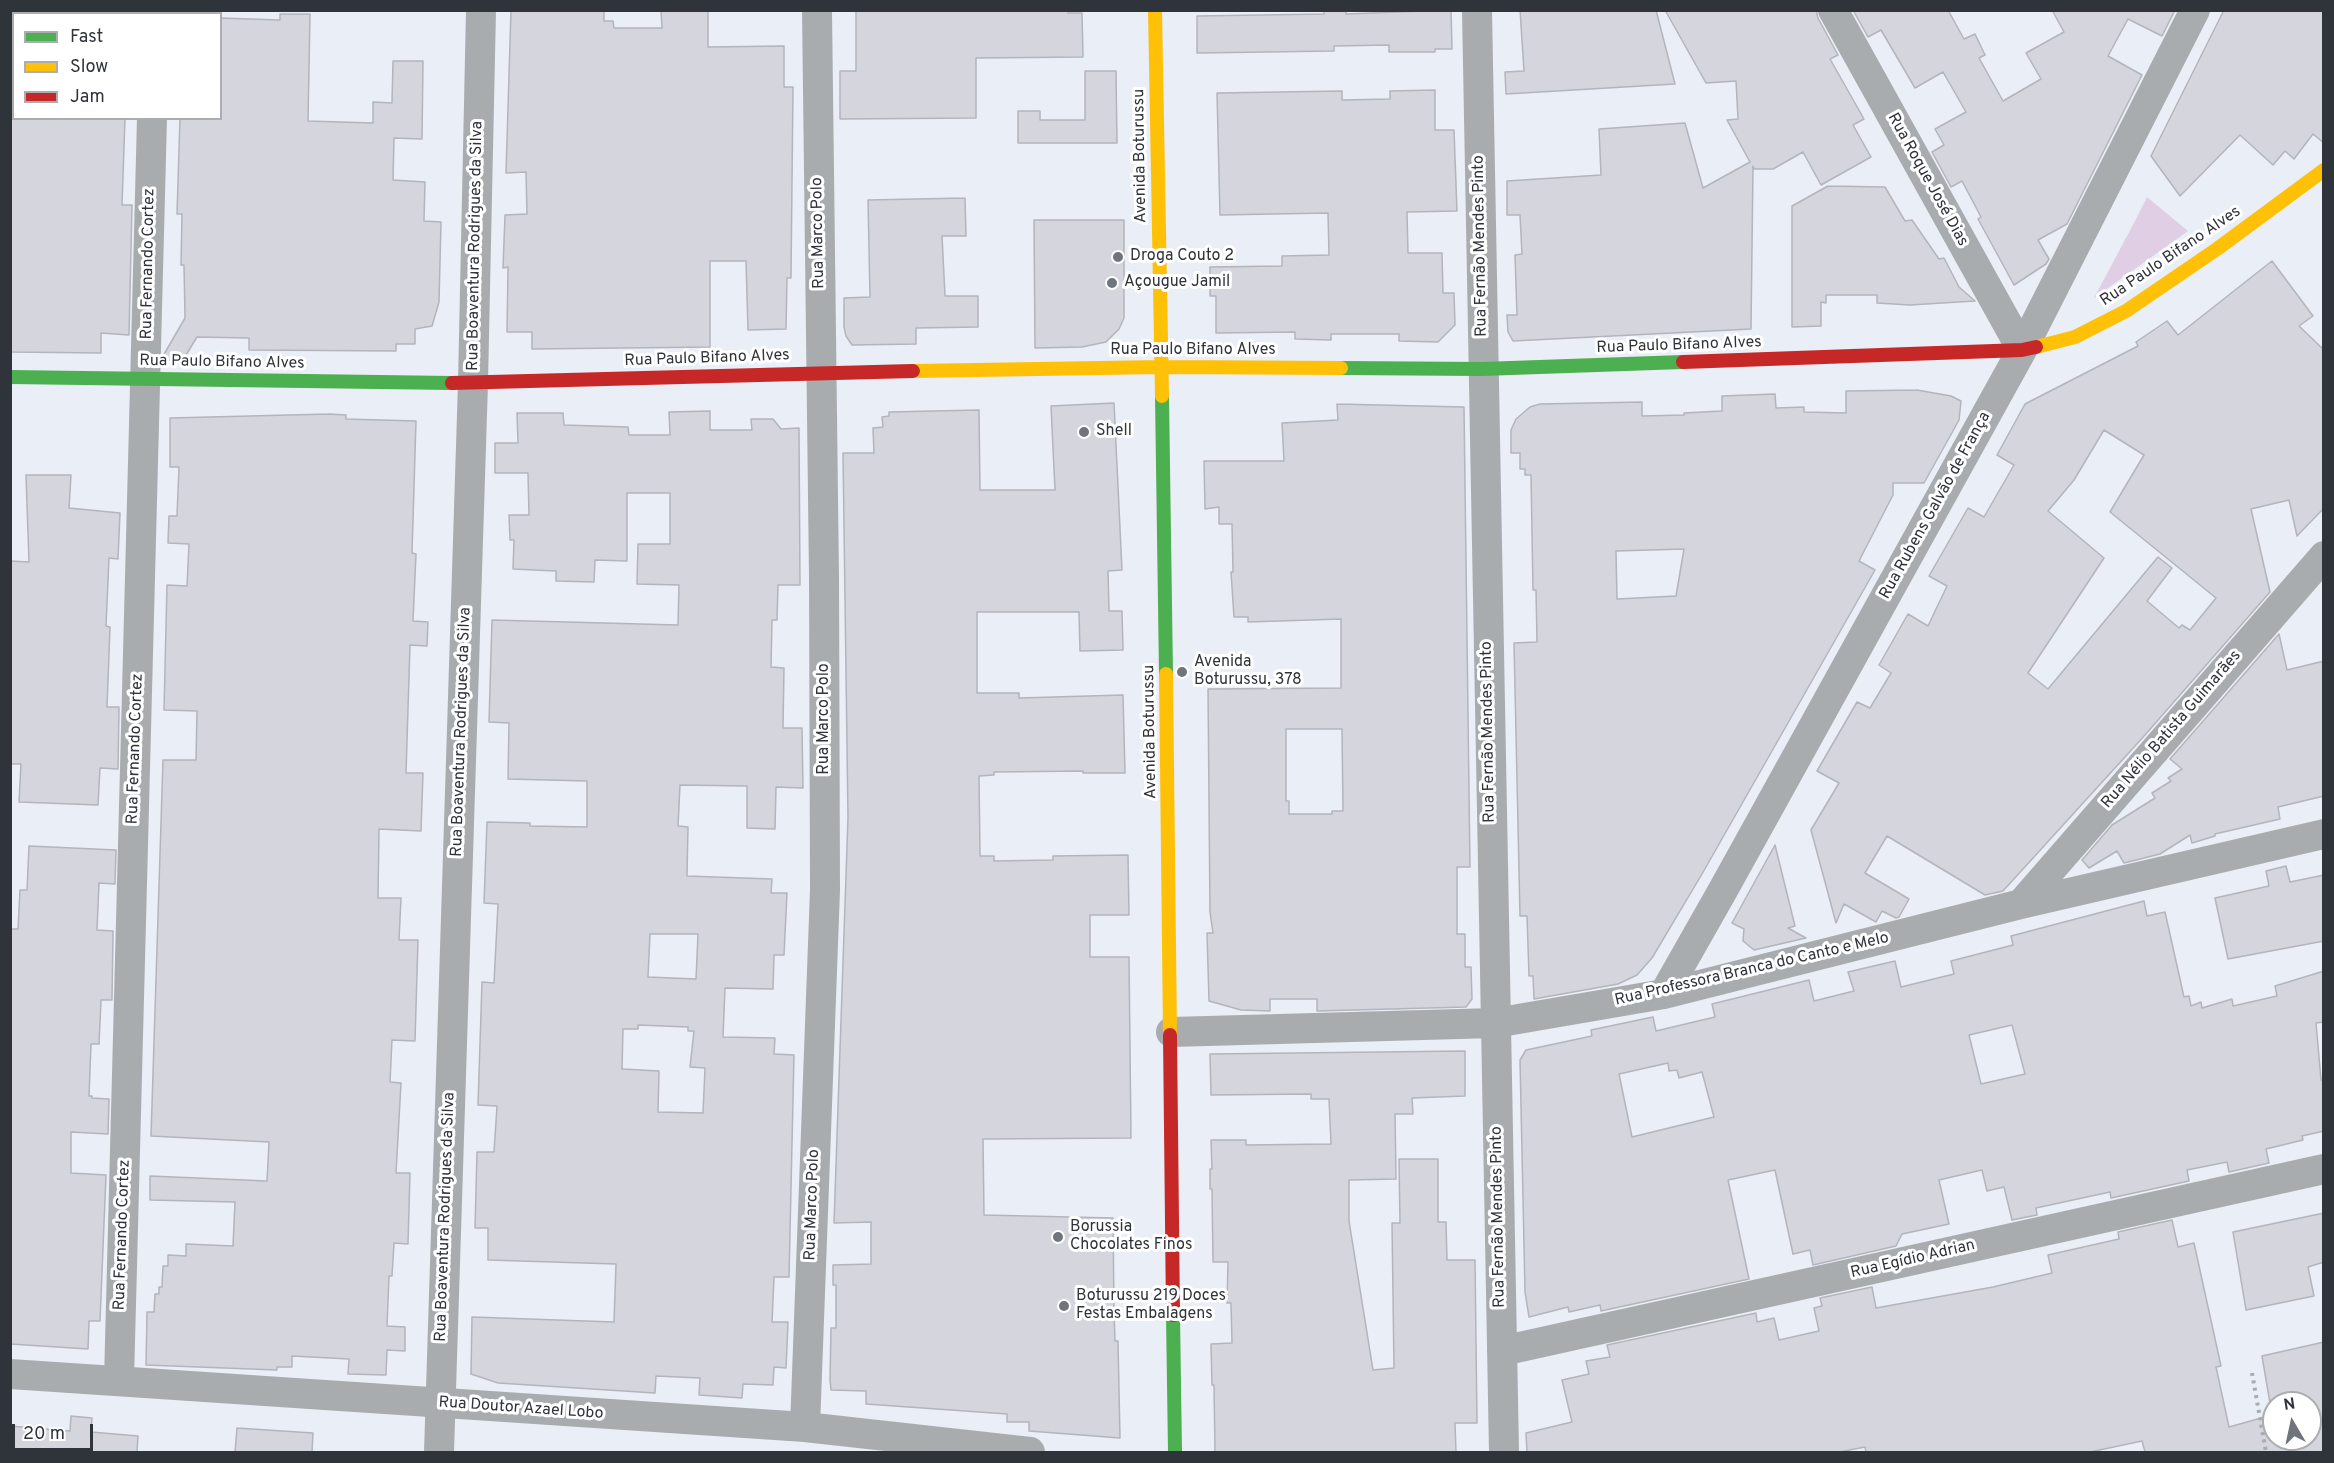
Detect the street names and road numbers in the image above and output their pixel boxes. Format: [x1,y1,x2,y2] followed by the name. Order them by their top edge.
[1130,89,1152,223] street label: Avenida Boturussu
[1882,110,1972,250] street label: Rua Roque José Dias
[464,121,488,371] street label: Rua Boaventura Rodrigues da Silva
[1470,155,1492,337] street label: Rua Fernão Mendes Pinto
[808,177,830,289] street label: Rua Marco Polo
[138,188,160,340] street label: Rua Fernando Cortez
[2097,203,2245,311] street label: Rua Paulo Bifano Alves
[1596,334,1762,358] street label: Rua Paulo Bifano Alves
[1110,341,1276,361] street label: Rua Paulo Bifano Alves
[624,347,790,371] street label: Rua Paulo Bifano Alves
[139,352,305,374] street label: Rua Paulo Bifano Alves
[1876,409,1996,603] street label: Rua Rubens Galvão de França
[448,607,476,857] street label: Rua Boaventura Rodrigues da Silva
[1478,641,1500,823] street label: Rua Fernão Mendes Pinto
[2098,647,2246,813] street label: Rua Nélio Batista Guimarães
[815,663,835,775] street label: Rua Marco Polo
[1140,665,1162,799] street label: Avenida Boturussu
[124,673,148,825] street label: Rua Fernando Cortez
[1613,929,1891,1011] street label: Rua Professora Branca do Canto e Melo
[432,1092,460,1342] street label: Rua Boaventura Rodrigues da Silva
[1488,1126,1510,1308] street label: Rua Fernão Mendes Pinto
[801,1149,825,1261] street label: Rua Marco Polo
[111,1159,135,1311] street label: Rua Fernando Cortez
[1849,1236,1977,1284] street label: Rua Egídio Adrian
[438,1394,604,1424] street label: Rua Doutor Azael Lobo

